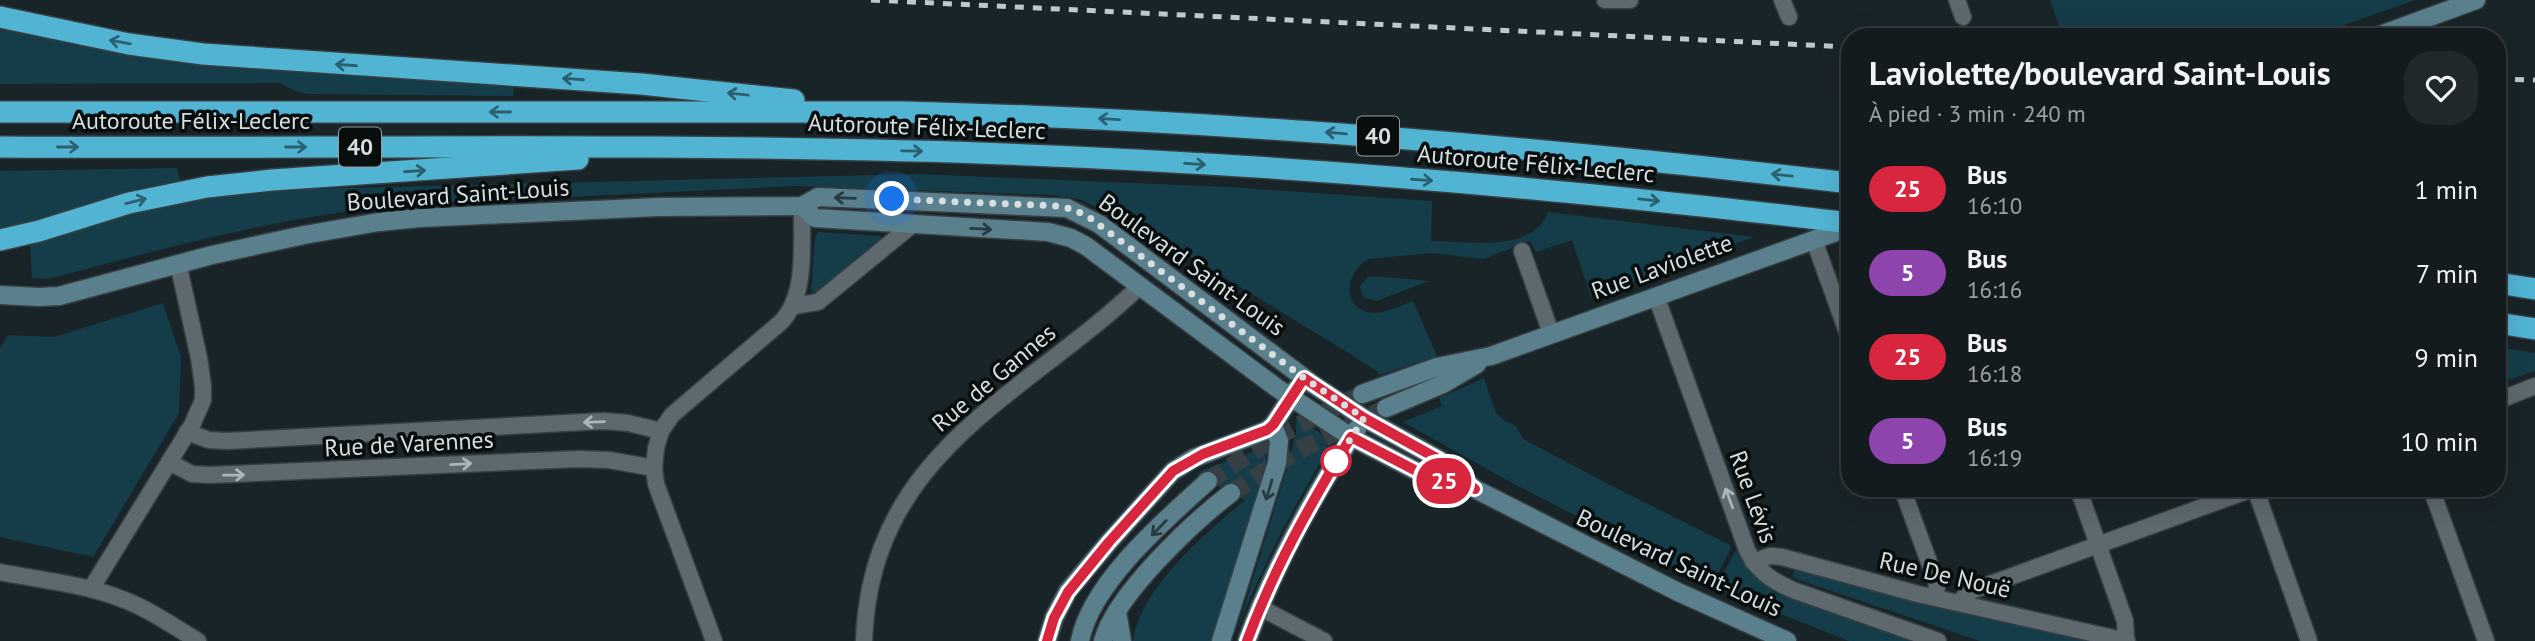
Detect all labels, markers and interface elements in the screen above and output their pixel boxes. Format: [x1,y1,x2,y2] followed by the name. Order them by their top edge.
[109,35,132,49] one-way arrow
[1869,51,2331,94] text: Laviolette/boulevard Saint-Louis
[2404,51,2478,125] button: heart
[335,58,358,71] one-way arrow
[562,73,585,86] one-way arrow
[728,87,750,100] one-way arrow
[1869,99,2086,128] text: À pied · 3 min · 240 m
[72,105,310,136] street label: Autoroute Félix-Leclerc
[488,105,511,119] one-way arrow
[808,107,1047,146] street label: Autoroute Félix-Leclerc
[1098,113,1121,126] one-way arrow
[1357,116,1399,155] road number: 40
[1325,126,1348,139] one-way arrow
[339,128,381,166] road number: 40
[1416,138,1656,189] street label: Autoroute Félix-Leclerc
[56,140,79,154] one-way arrow
[284,140,307,154] one-way arrow
[900,145,923,158] one-way arrow
[1184,158,1206,171] one-way arrow
[1967,158,2007,191] text: Bus
[404,164,426,177] one-way arrow
[1771,169,1794,182] one-way arrow
[346,171,570,218] street label: Boulevard Saint-Louis
[1894,173,1921,204] text: 25
[2415,173,2478,206] text: 1 min
[1410,174,1433,187] one-way arrow
[874,181,909,216] your location
[1093,187,1292,343] street label: Boulevard Saint-Louis
[834,191,857,204] one-way arrow
[1967,191,2022,220] text: 16:10
[124,194,147,207] one-way arrow
[1637,194,1660,207] one-way arrow
[969,222,992,235] one-way arrow
[1587,227,1737,306] street label: Rue Laviolette
[1967,242,2007,275] text: Bus
[1901,257,1914,288] text: 5
[2416,257,2478,290] text: 7 min
[1967,275,2022,304] text: 16:16
[925,317,1062,438] street label: Rue de Gannes
[1967,326,2007,359] text: Bus
[1894,341,1921,372] text: 25
[2415,341,2478,374] text: 9 min
[1967,359,2022,388] text: 16:18
[1967,410,2007,443] text: Bus
[583,416,606,429] one-way arrow
[323,424,494,463] street label: Rue de Varennes
[1901,425,1914,456] text: 5
[2400,425,2478,458] text: 10 min
[1967,443,2022,472] text: 16:19
[1321,446,1351,476] unlabelled marker
[1722,446,1785,547] street label: Rue Lévis
[450,458,473,471] one-way arrow
[1412,458,1476,504] line badge: 25
[1430,465,1458,496] text: 25
[222,468,245,481] one-way arrow
[1262,479,1274,501] one-way arrow
[1722,487,1735,509] one-way arrow
[1572,501,1787,624] street label: Boulevard Saint-Louis
[1150,519,1167,536] one-way arrow
[1876,544,2014,605] street label: Rue De Nouë

